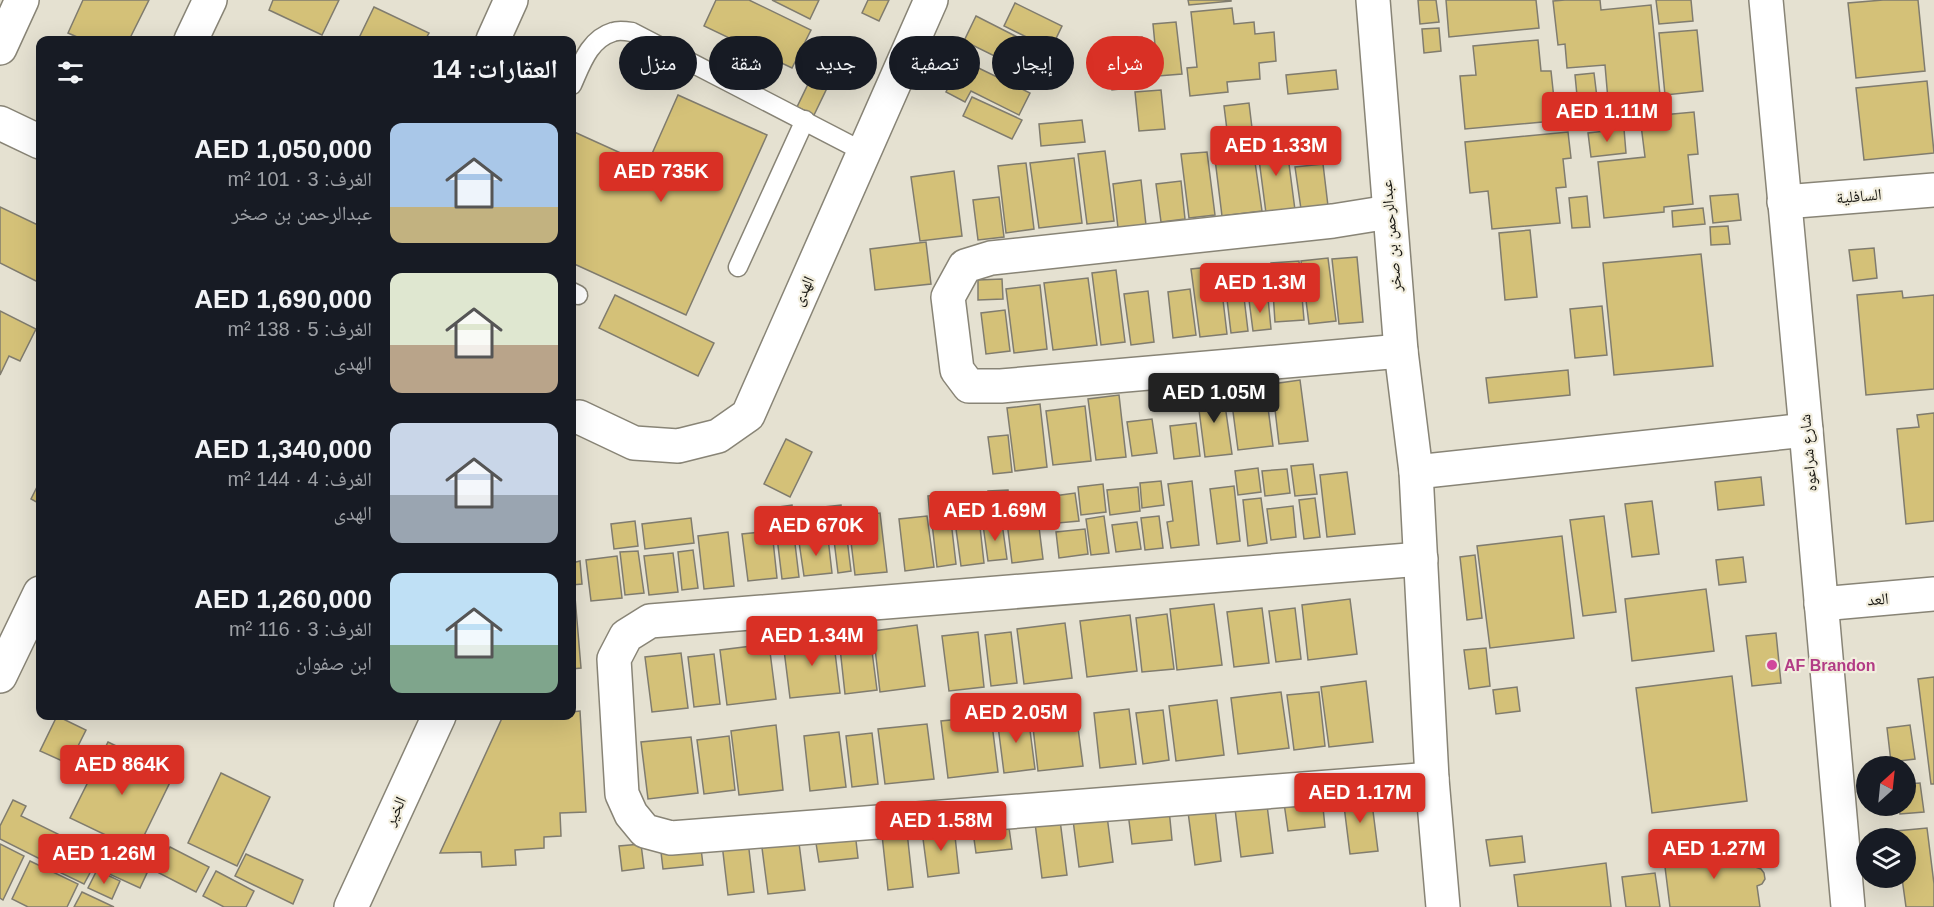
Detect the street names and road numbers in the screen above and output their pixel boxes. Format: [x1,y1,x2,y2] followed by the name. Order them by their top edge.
[1378,179,1406,294] street label: عبدالرحمن بن صخر
[1836,186,1882,207] street label: السافلية
[789,273,819,309] street label: الهدى
[1796,413,1822,492] street label: شارع شراعوه
[1867,590,1889,608] street label: العد
[381,794,410,830] street label: الخير

